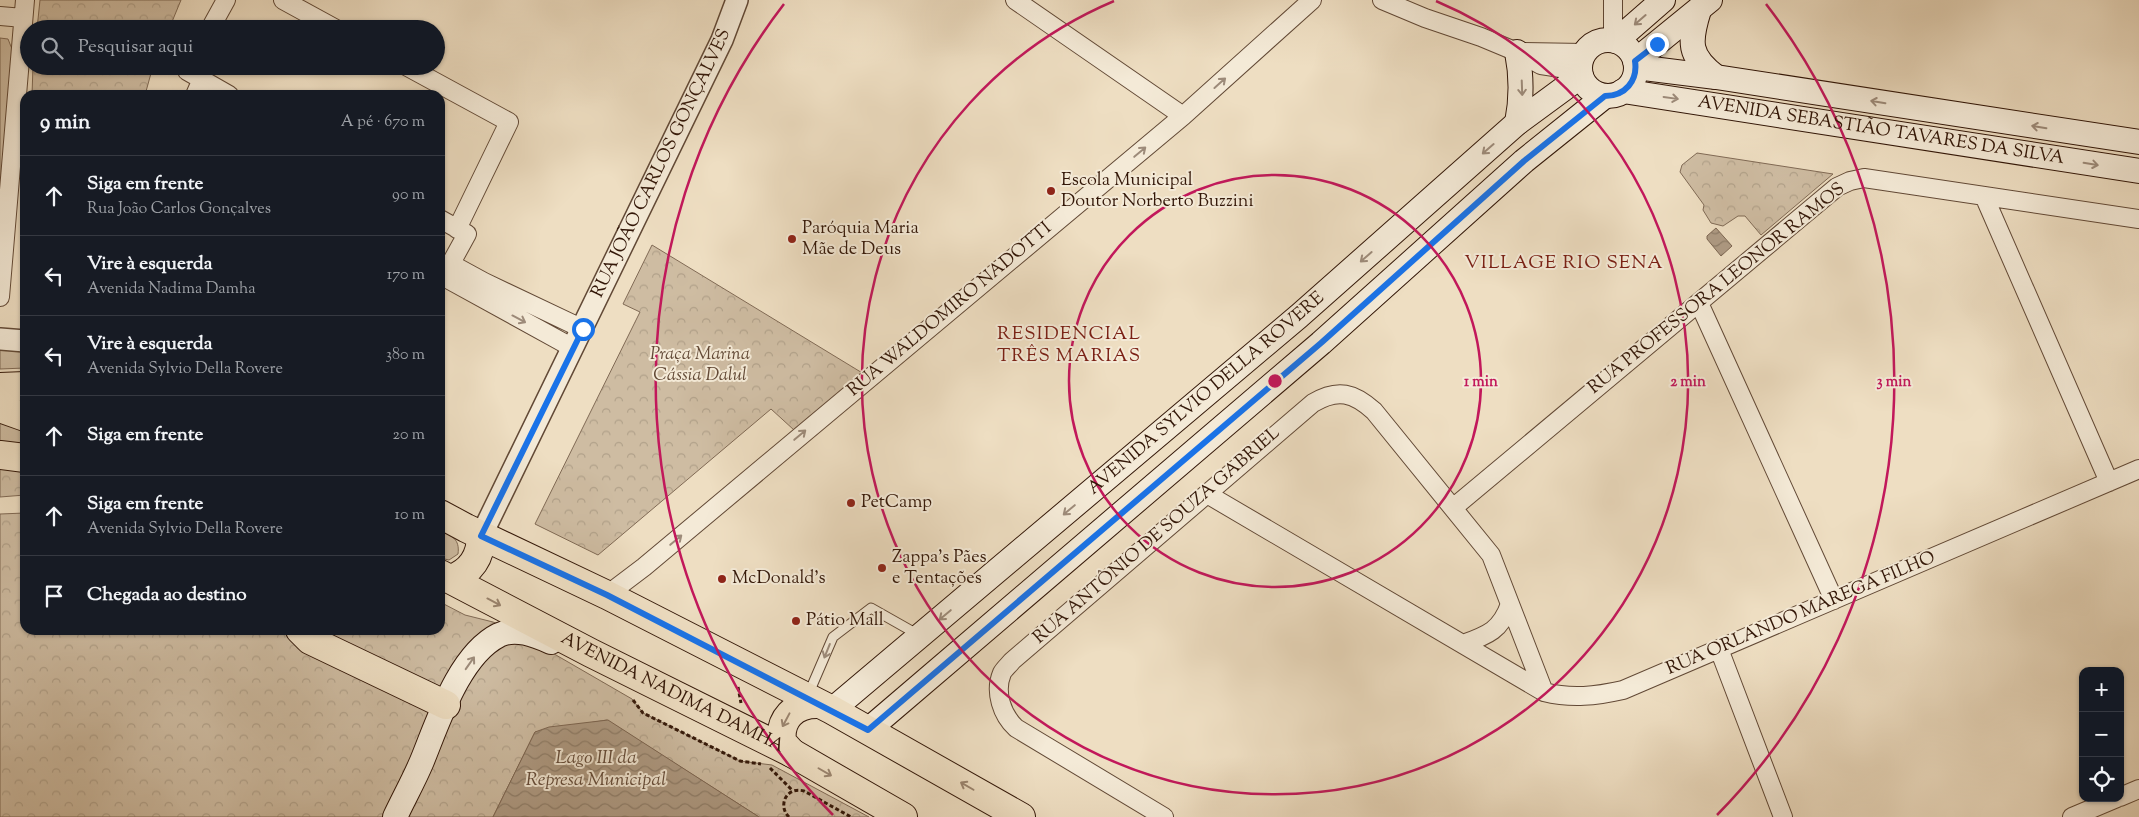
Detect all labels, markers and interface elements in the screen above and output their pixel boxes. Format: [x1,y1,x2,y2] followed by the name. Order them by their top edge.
[1633,15,1646,26] one-way arrow
[20,20,445,75] search box
[586,26,738,302] street label: RUA JOÃO CARLOS GONÇALVES
[1646,33,1669,56] route end
[38,34,66,62] icon: search
[78,34,193,61] text: Pesquisar aqui
[1213,77,1226,89] one-way arrow
[1517,79,1526,95] one-way arrow
[1696,90,2066,172] street label: AVENIDA SEBASTIÃO TAVARES DA SILVA
[1663,93,1679,103] one-way arrow
[1871,97,1887,107] one-way arrow
[40,108,90,138] text: 9 min
[341,111,425,134] text: A pé · 670 m
[2031,121,2047,131] one-way arrow
[1481,144,1494,155] one-way arrow
[1134,146,1147,157] one-way arrow
[2083,159,2099,169] one-way arrow
[1061,168,1254,215] place label: Escola Municipal Doutor Norberto Buzzini
[87,171,203,198] text: Siga em frente
[1583,177,1851,401] street label: RUA PROFESSORA LEONOR RAMOS
[40,182,68,210] icon: ahead
[392,184,425,207] text: 90 m
[1045,185,1057,197] marker: Escola Municipal Doutor Norberto Buzzini
[87,198,271,221] text: Rua João Carlos Gonçalves
[802,216,919,263] place label: Paróquia Maria Mãe de Deus
[842,216,1058,403] street label: RUA WALDOMIRO NADOTTI
[786,233,798,245] marker: Paróquia Maria Mãe de Deus
[1464,250,1664,277] district label: VILLAGE RIO SENA
[87,251,213,278] text: Vire à esquerda
[1359,251,1372,263] one-way arrow
[40,262,68,290] icon: left
[387,264,425,287] text: 170 m
[87,278,256,301] text: Avenida Nadima Damha
[1082,286,1331,502] street label: AVENIDA SYLVIO DELLA ROVERE
[512,314,527,324] one-way arrow
[572,318,595,341] route start
[997,321,1141,370] district label: RESIDENCIAL TRÊS MARIAS
[87,331,213,358] text: Vire à esquerda
[40,342,68,370] icon: left
[650,342,750,389] park label: Praça Marina Cássia Dalul
[385,344,425,367] text: 380 m
[87,358,283,381] text: Avenida Sylvio Della Rovere
[1266,372,1284,390] centre of rings
[1464,372,1498,393] text: 1 min
[1670,372,1706,393] text: 2 min
[1877,372,1912,393] text: 3 min
[1027,420,1286,651] street label: RUA ANTÔNIO DE SOUZA GABRIEL
[40,422,68,450] icon: ahead
[87,422,203,449] text: Siga em frente
[392,424,425,447] text: 20 m
[794,430,807,441] one-way arrow
[861,490,932,516] place label: PetCamp
[87,491,203,518] text: Siga em frente
[845,497,857,509] marker: PetCamp
[40,502,68,530] icon: ahead
[395,504,425,527] text: 10 m
[1063,504,1076,515] one-way arrow
[87,518,283,541] text: Avenida Sylvio Della Rovere
[669,534,682,545] one-way arrow
[892,545,987,592] place label: Zappa's Pães e Tentações
[1662,545,1940,683] street label: RUA ORLANDO MAREGA FILHO
[876,562,888,574] marker: Zappa's Pães e Tentações
[732,566,826,592] place label: McDonald's
[716,573,728,585] marker: McDonald's
[40,582,68,610] icon: arrive
[87,582,247,609] text: Chegada ao destino
[486,598,501,607] one-way arrow
[806,608,884,634] place label: Pátio Mall
[939,609,952,620] one-way arrow
[790,615,802,627] marker: Pátio Mall
[556,626,789,760] street label: AVENIDA NADIMA DAMHA
[822,642,831,658] one-way arrow
[465,656,475,670] one-way arrow
[2079,667,2124,802] map controls
[2079,667,2124,712] button: +
[781,712,790,727] one-way arrow
[2079,712,2124,757] button: −
[526,745,666,794] water label: Lago III da Represa Municipal
[2079,757,2124,802] button: locate
[818,768,832,778] one-way arrow
[961,781,975,791] one-way arrow

